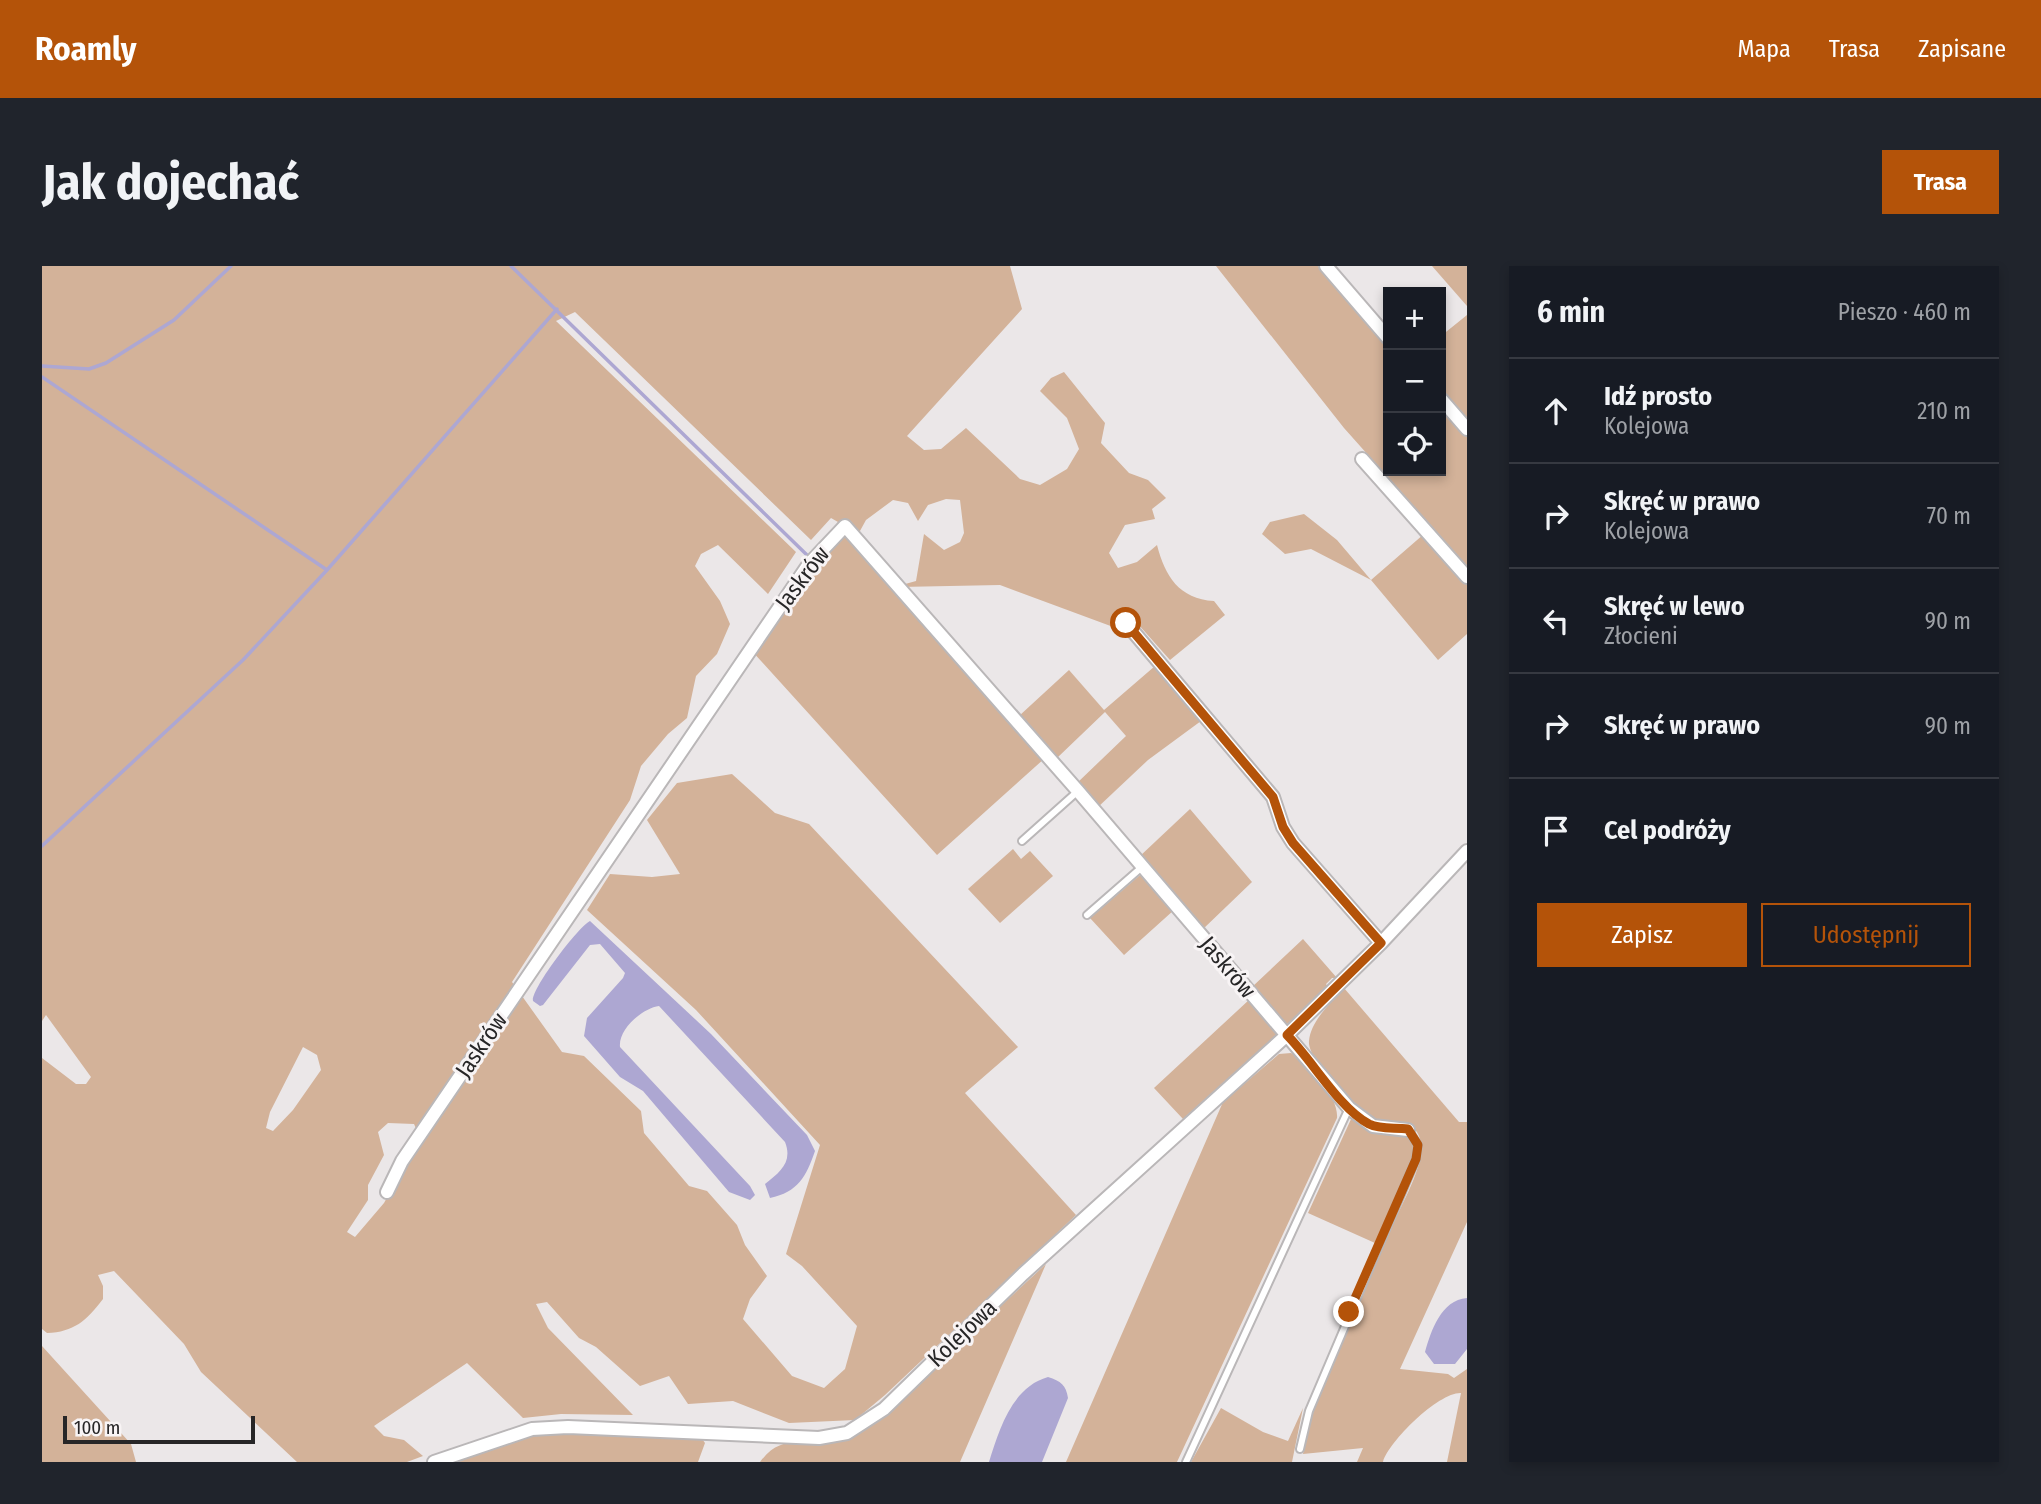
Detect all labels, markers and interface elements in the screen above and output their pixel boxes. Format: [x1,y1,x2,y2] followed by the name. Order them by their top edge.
[35,29,136,69] text: Roamly
[1738,35,1791,63] text: Mapa
[1829,35,1880,63] text: Trasa
[1918,35,2006,63] text: Zapisane
[1882,150,1999,214] button: Trasa
[42,153,299,212] text: Jak dojechać
[1383,287,1446,476] map controls
[1383,287,1446,350] button: +
[1537,294,1605,330] text: 6 min
[1838,298,1971,326] text: Pieszo · 460 m
[1383,350,1446,413] button: −
[1604,381,1712,412] text: Idź prosto
[1537,392,1575,430] icon: ahead
[1917,397,1971,425] text: 210 m
[1604,412,1689,440] text: Kolejowa
[1383,413,1446,476] button: locate
[1604,486,1760,517] text: Skręć w prawo
[1537,497,1575,535] icon: right
[1927,502,1971,530] text: 70 m
[1604,517,1689,545] text: Kolejowa
[769,541,835,615] street label: Jaskrów
[1604,591,1745,622] text: Skręć w lewo
[1537,602,1575,640] icon: left
[1110,607,1141,638] route start
[1925,607,1971,635] text: 90 m
[1604,622,1678,650] text: Złocieni
[1537,707,1575,745] icon: right
[1604,710,1760,741] text: Skręć w prawo
[1925,712,1971,740] text: 90 m
[1537,812,1575,850] icon: arrive
[1604,815,1731,846] text: Cel podróży
[1537,903,1747,967] button: Zapisz
[1761,903,1971,967] button: Udostępnij
[1194,930,1262,1004] street label: Jaskrów
[449,1007,513,1083] street label: Jaskrów
[922,1293,1002,1373] street label: Kolejowa
[1333,1296,1364,1327] route end
[63,1413,256,1445] scale bar
[74,1416,120,1439] text: 100 m

